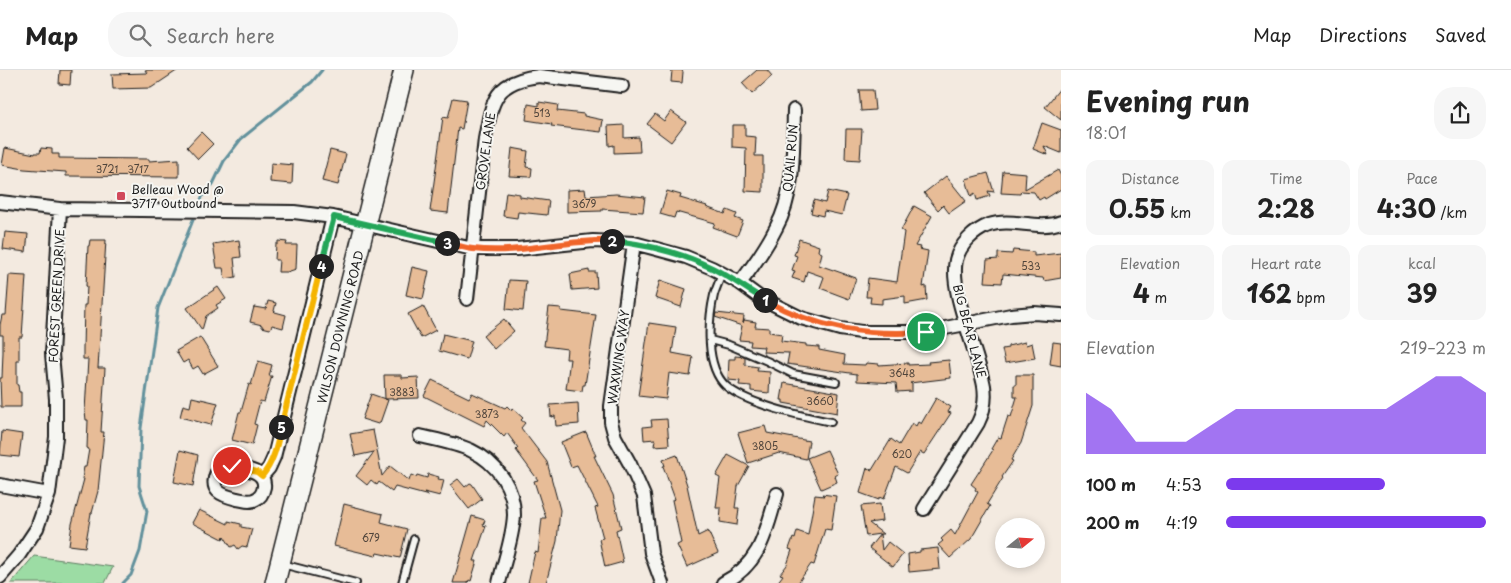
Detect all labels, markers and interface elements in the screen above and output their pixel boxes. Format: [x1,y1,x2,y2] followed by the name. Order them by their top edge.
[108,12,458,57] search box
[25,17,78,53] text: Map
[126,21,154,49] icon: search
[166,21,275,49] text: Search here
[1253,21,1291,48] text: Map
[1319,21,1407,48] text: Directions
[1435,21,1486,48] text: Saved
[1086,79,1250,122] text: Evening run
[1434,87,1486,139] button: share
[533,105,551,120] house number: 513
[471,111,499,191] street label: GROVE LANE
[1086,120,1127,144] text: 18:01
[778,123,802,193] street label: QUAIL RUN
[96,161,119,176] house number: 3721
[127,161,149,176] house number: 3717
[1121,168,1179,189] text: Distance
[1269,168,1303,189] text: Time
[1406,168,1438,189] text: Pace
[131,180,224,212] place label: Belleau Wood @ 3717 Outbound
[1109,189,1166,227] text: 0.55
[1257,189,1315,227] text: 2:28
[1377,189,1436,227] text: 4:30
[115,190,127,202] marker: Belleau Wood @ 3717 Outbound
[572,196,596,211] house number: 3679
[1166,202,1191,223] text: km
[1436,202,1467,223] text: /km
[43,228,69,364] street label: FOREST GREEN DRIVE
[600,228,624,254] pin: 2
[434,230,460,256] pin: 3
[608,231,617,252] text: 2
[443,233,452,254] text: 3
[312,248,368,406] street label: WILSON DOWNING ROAD
[1120,253,1180,274] text: Elevation
[1251,253,1321,274] text: Heart rate
[1408,253,1436,274] text: kcal
[308,254,334,278] pin: 4
[317,256,326,277] text: 4
[1021,258,1041,273] house number: 533
[1133,274,1150,312] text: 4
[1247,274,1292,312] text: 162
[1407,274,1437,312] text: 39
[949,282,991,380] street label: BIG BEAR LANE
[1150,287,1167,308] text: m
[1292,287,1325,308] text: bpm
[752,288,778,312] pin: 1
[762,290,769,311] text: 1
[602,308,634,406] street label: WAXWING WAY
[905,311,947,353] pin
[912,318,940,346] icon: arrive
[1086,335,1155,359] text: Elevation
[1399,335,1486,359] text: 219–223 m
[889,365,915,380] house number: 3648
[389,384,415,399] house number: 3883
[806,393,834,408] house number: 3660
[475,406,500,421] house number: 3873
[268,414,294,440] pin: 5
[277,417,286,438] text: 5
[752,438,778,453] house number: 3805
[211,445,253,487] pin
[892,446,912,461] house number: 620
[218,452,246,480] icon: check
[1086,472,1136,496] text: 100 m
[1166,472,1202,496] text: 4:53
[1086,510,1140,534] text: 200 m
[1166,510,1198,534] text: 4:19
[995,518,1045,568] north arrow
[995,518,1045,568] map controls
[362,530,380,545] house number: 679

